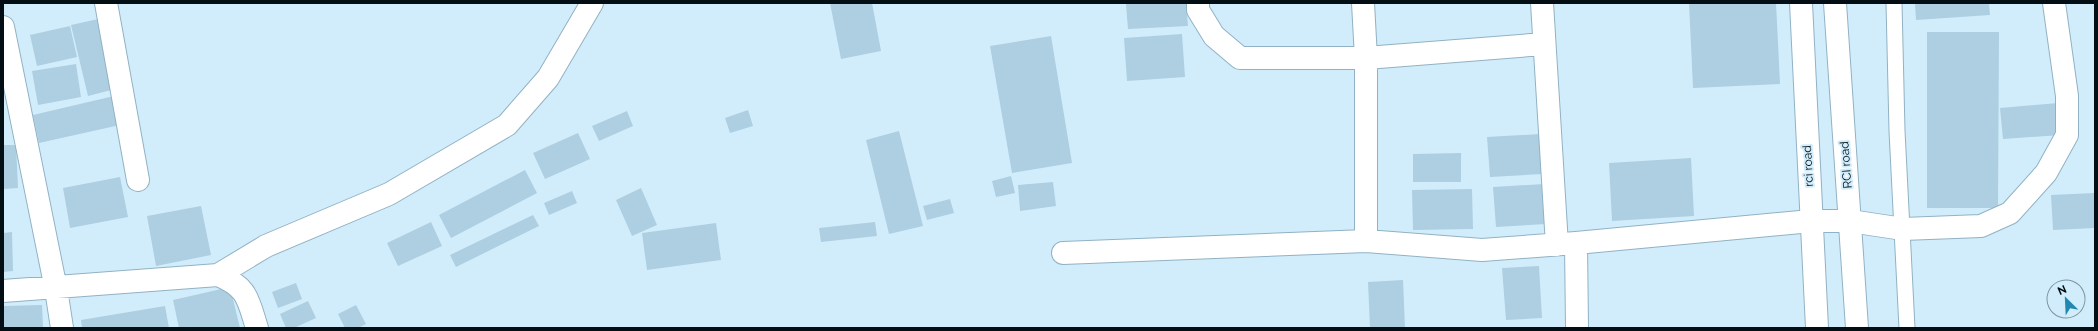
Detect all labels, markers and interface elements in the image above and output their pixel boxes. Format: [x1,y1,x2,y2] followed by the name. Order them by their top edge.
[1837,141,1855,189] street label: RCI road
[1800,145,1816,187] street label: rci road
[2046,279,2086,319] north arrow
[2056,283,2069,298] text: N

